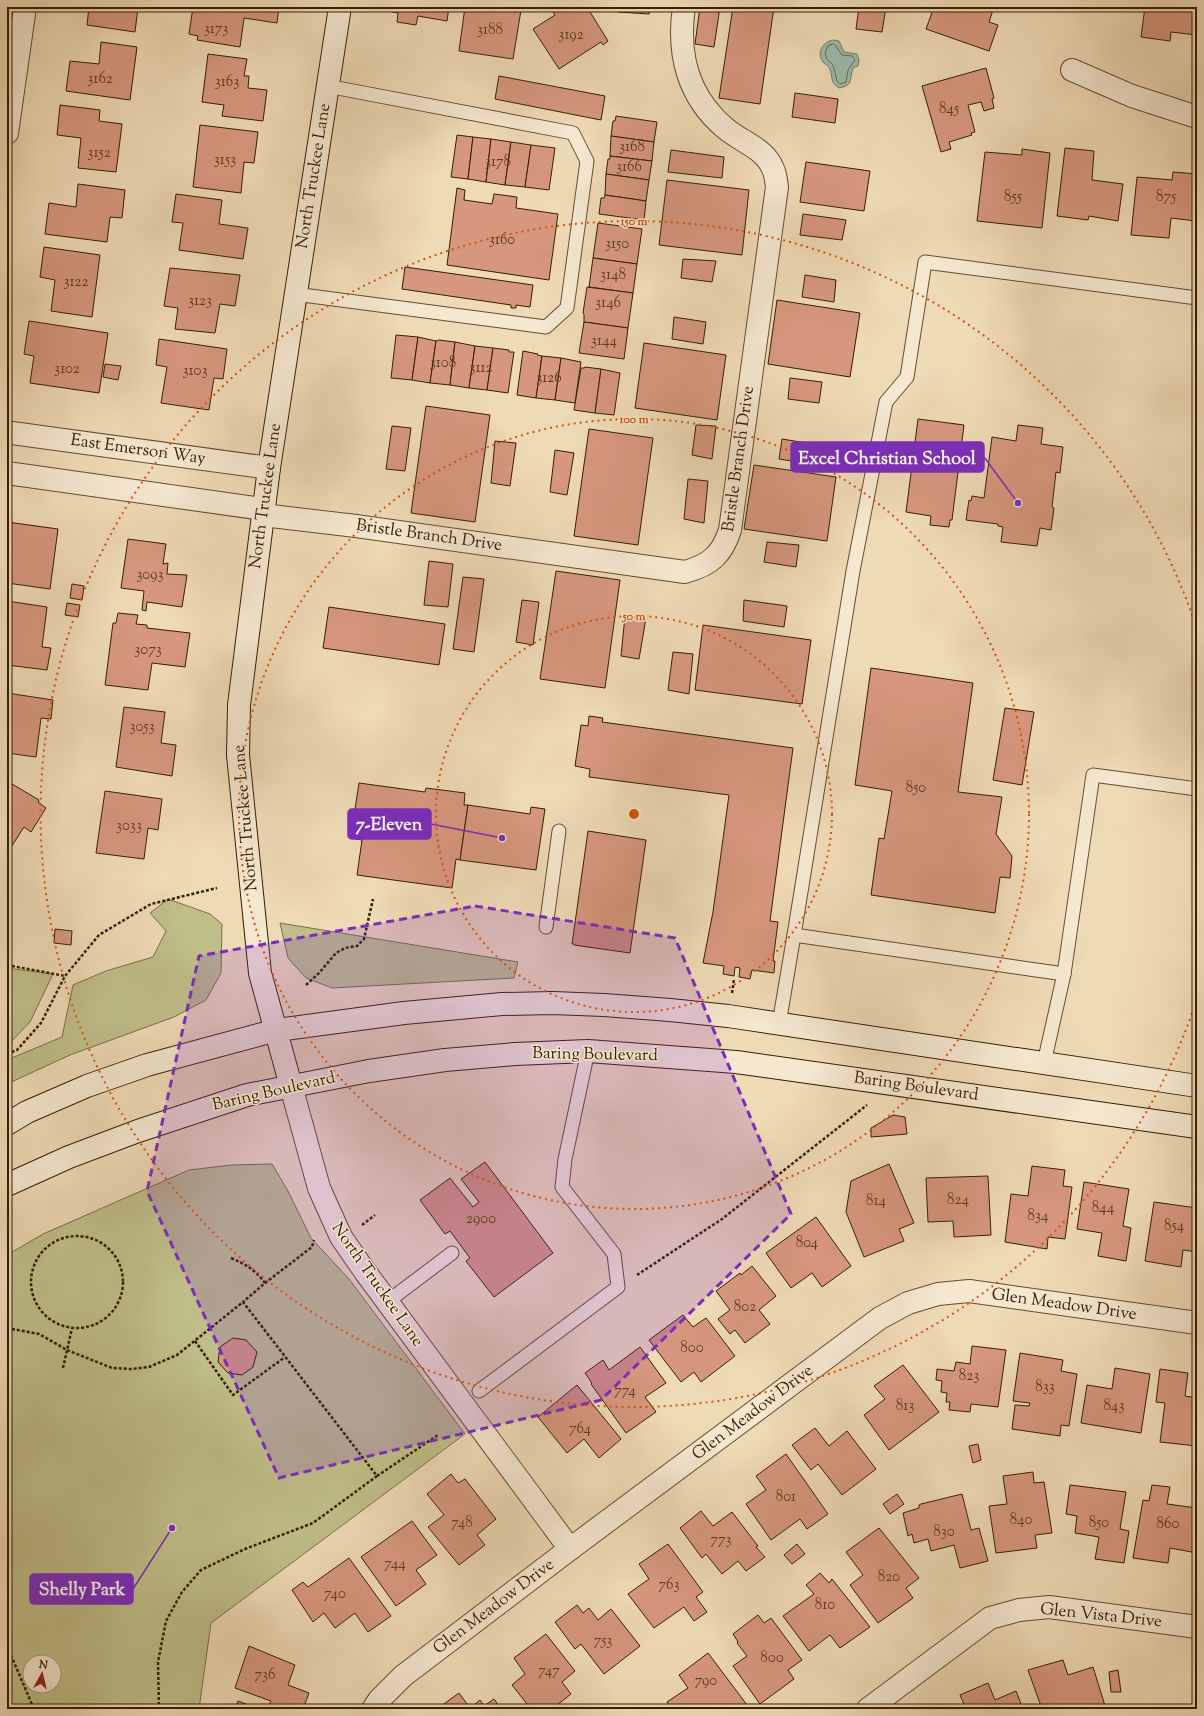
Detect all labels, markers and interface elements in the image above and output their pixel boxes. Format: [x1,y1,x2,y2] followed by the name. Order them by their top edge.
[204,19,228,40] house number: 3173
[477,20,503,41] house number: 3188
[558,25,584,46] house number: 3192
[87,69,113,90] house number: 3162
[215,72,239,93] house number: 3163
[939,99,959,120] house number: 845
[291,101,337,250] street label: North Truckee Lane
[619,137,645,158] house number: 3168
[87,143,111,164] house number: 3152
[214,150,236,171] house number: 3153
[485,152,511,173] house number: 3178
[616,157,642,178] house number: 3166
[1004,187,1022,208] house number: 855
[1156,187,1176,208] house number: 875
[619,213,648,231] text: 150 m
[489,230,515,251] house number: 3160
[605,234,629,255] house number: 3150
[600,265,626,286] house number: 3148
[63,272,89,293] house number: 3122
[188,291,212,312] house number: 3123
[595,293,621,314] house number: 3146
[591,331,618,352] house number: 3144
[430,353,456,374] house number: 3108
[469,358,493,379] house number: 3112
[54,359,80,380] house number: 3102
[182,361,208,382] house number: 3103
[536,368,562,389] house number: 3126
[717,384,761,534] street label: Bristle Branch Drive
[618,411,649,429] text: 100 m
[244,422,288,570] street label: North Truckee Lane
[69,429,208,471] street label: East Emerson Way
[791,442,984,472] callout: Excel Christian School
[798,447,977,473] text: Excel Christian School
[354,514,504,558] street label: Bristle Branch Drive
[136,565,164,586] house number: 3093
[622,608,646,626] text: 50 m
[134,640,162,661] house number: 3073
[129,717,155,738] house number: 3053
[228,744,264,892] street label: North Truckee Lane
[906,778,926,799] house number: 850
[627,807,641,821] centre of rings
[348,809,431,839] callout: 7-Eleven
[356,813,423,839] text: 7-Eleven
[116,816,142,837] house number: 3033
[532,1042,658,1068] street label: Baring Boulevard
[210,1066,338,1118] street label: Baring Boulevard
[852,1066,980,1108] street label: Baring Boulevard
[947,1190,969,1211] house number: 824
[866,1191,887,1212] house number: 814
[1092,1198,1115,1219] house number: 844
[1027,1206,1049,1227] house number: 834
[466,1209,496,1230] house number: 2900
[1164,1216,1185,1237] house number: 854
[325,1218,429,1352] street label: North Truckee Lane
[796,1233,819,1254] house number: 804
[990,1283,1138,1327] street label: Glen Meadow Drive
[734,1297,756,1318] house number: 802
[680,1338,704,1359] house number: 800
[687,1359,819,1467] street label: Glen Meadow Drive
[959,1366,979,1387] house number: 823
[1035,1377,1055,1398] house number: 833
[614,1381,636,1402] house number: 774
[896,1396,914,1417] house number: 813
[1104,1396,1124,1417] house number: 843
[569,1419,592,1440] house number: 764
[776,1487,796,1508] house number: 801
[1010,1510,1032,1531] house number: 840
[451,1513,473,1534] house number: 748
[1089,1513,1109,1534] house number: 850
[1157,1514,1180,1535] house number: 860
[933,1522,955,1543] house number: 830
[710,1530,732,1551] house number: 773
[428,1553,560,1661] street label: Glen Meadow Drive
[384,1554,406,1575] house number: 744
[878,1567,900,1588] house number: 820
[30,1574,133,1604] callout: Shelly Park
[658,1575,680,1596] house number: 763
[39,1578,125,1604] text: Shelly Park
[324,1584,346,1605] house number: 740
[815,1595,835,1616] house number: 810
[1039,1598,1163,1634] street label: Glen Vista Drive
[594,1631,612,1652] house number: 753
[760,1648,784,1669] house number: 800
[22,1654,62,1694] north arrow
[37,1656,49,1674] text: N
[538,1661,560,1682] house number: 747
[255,1665,275,1686] house number: 736
[695,1671,717,1692] house number: 790

